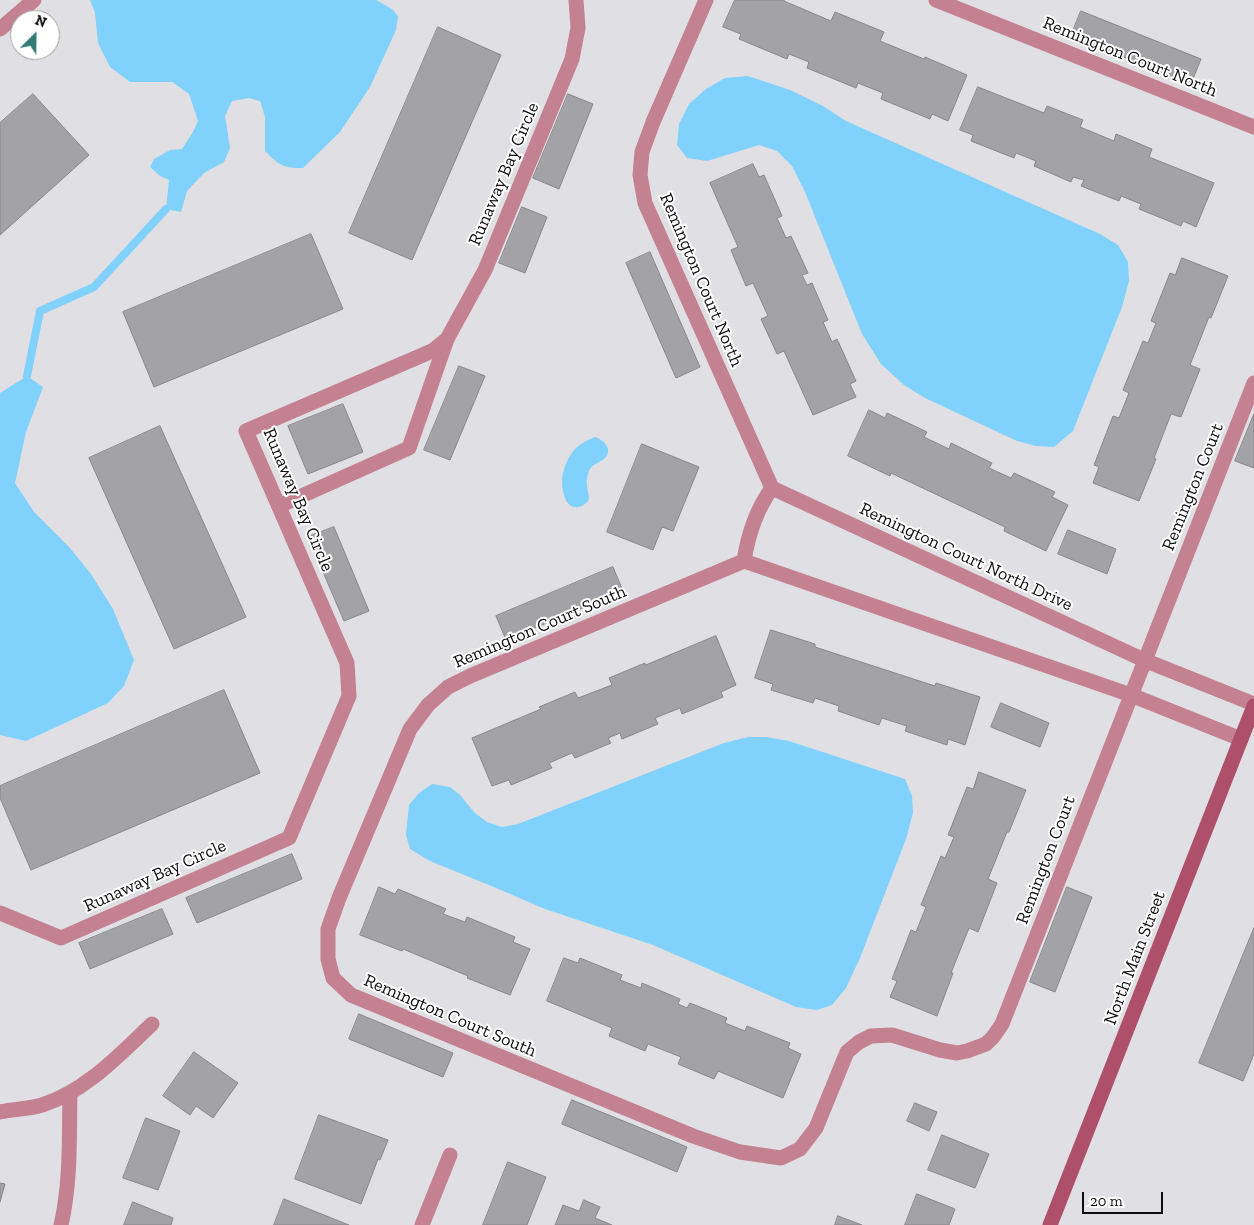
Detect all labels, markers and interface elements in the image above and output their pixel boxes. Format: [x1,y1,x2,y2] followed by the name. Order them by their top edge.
[10,10,60,60] north arrow
[32,12,49,32] text: N
[1040,12,1220,102] street label: Remington Court North
[464,99,544,249] street label: Runaway Bay Circle
[655,190,747,370] street label: Remington Court North
[1158,420,1228,554] street label: Remington Court
[258,425,338,575] street label: Runaway Bay Circle
[856,498,1076,616] street label: Remington Court North Drive
[450,581,630,673] street label: Remington Court South
[1012,793,1080,927] street label: Remington Court
[80,835,230,917] street label: Runaway Bay Circle
[1100,888,1170,1028] street label: North Main Street
[360,970,540,1062] street label: Remington Court South
[1084,1182,1165,1214] scale bar
[1090,1192,1123,1210] text: 20 m

